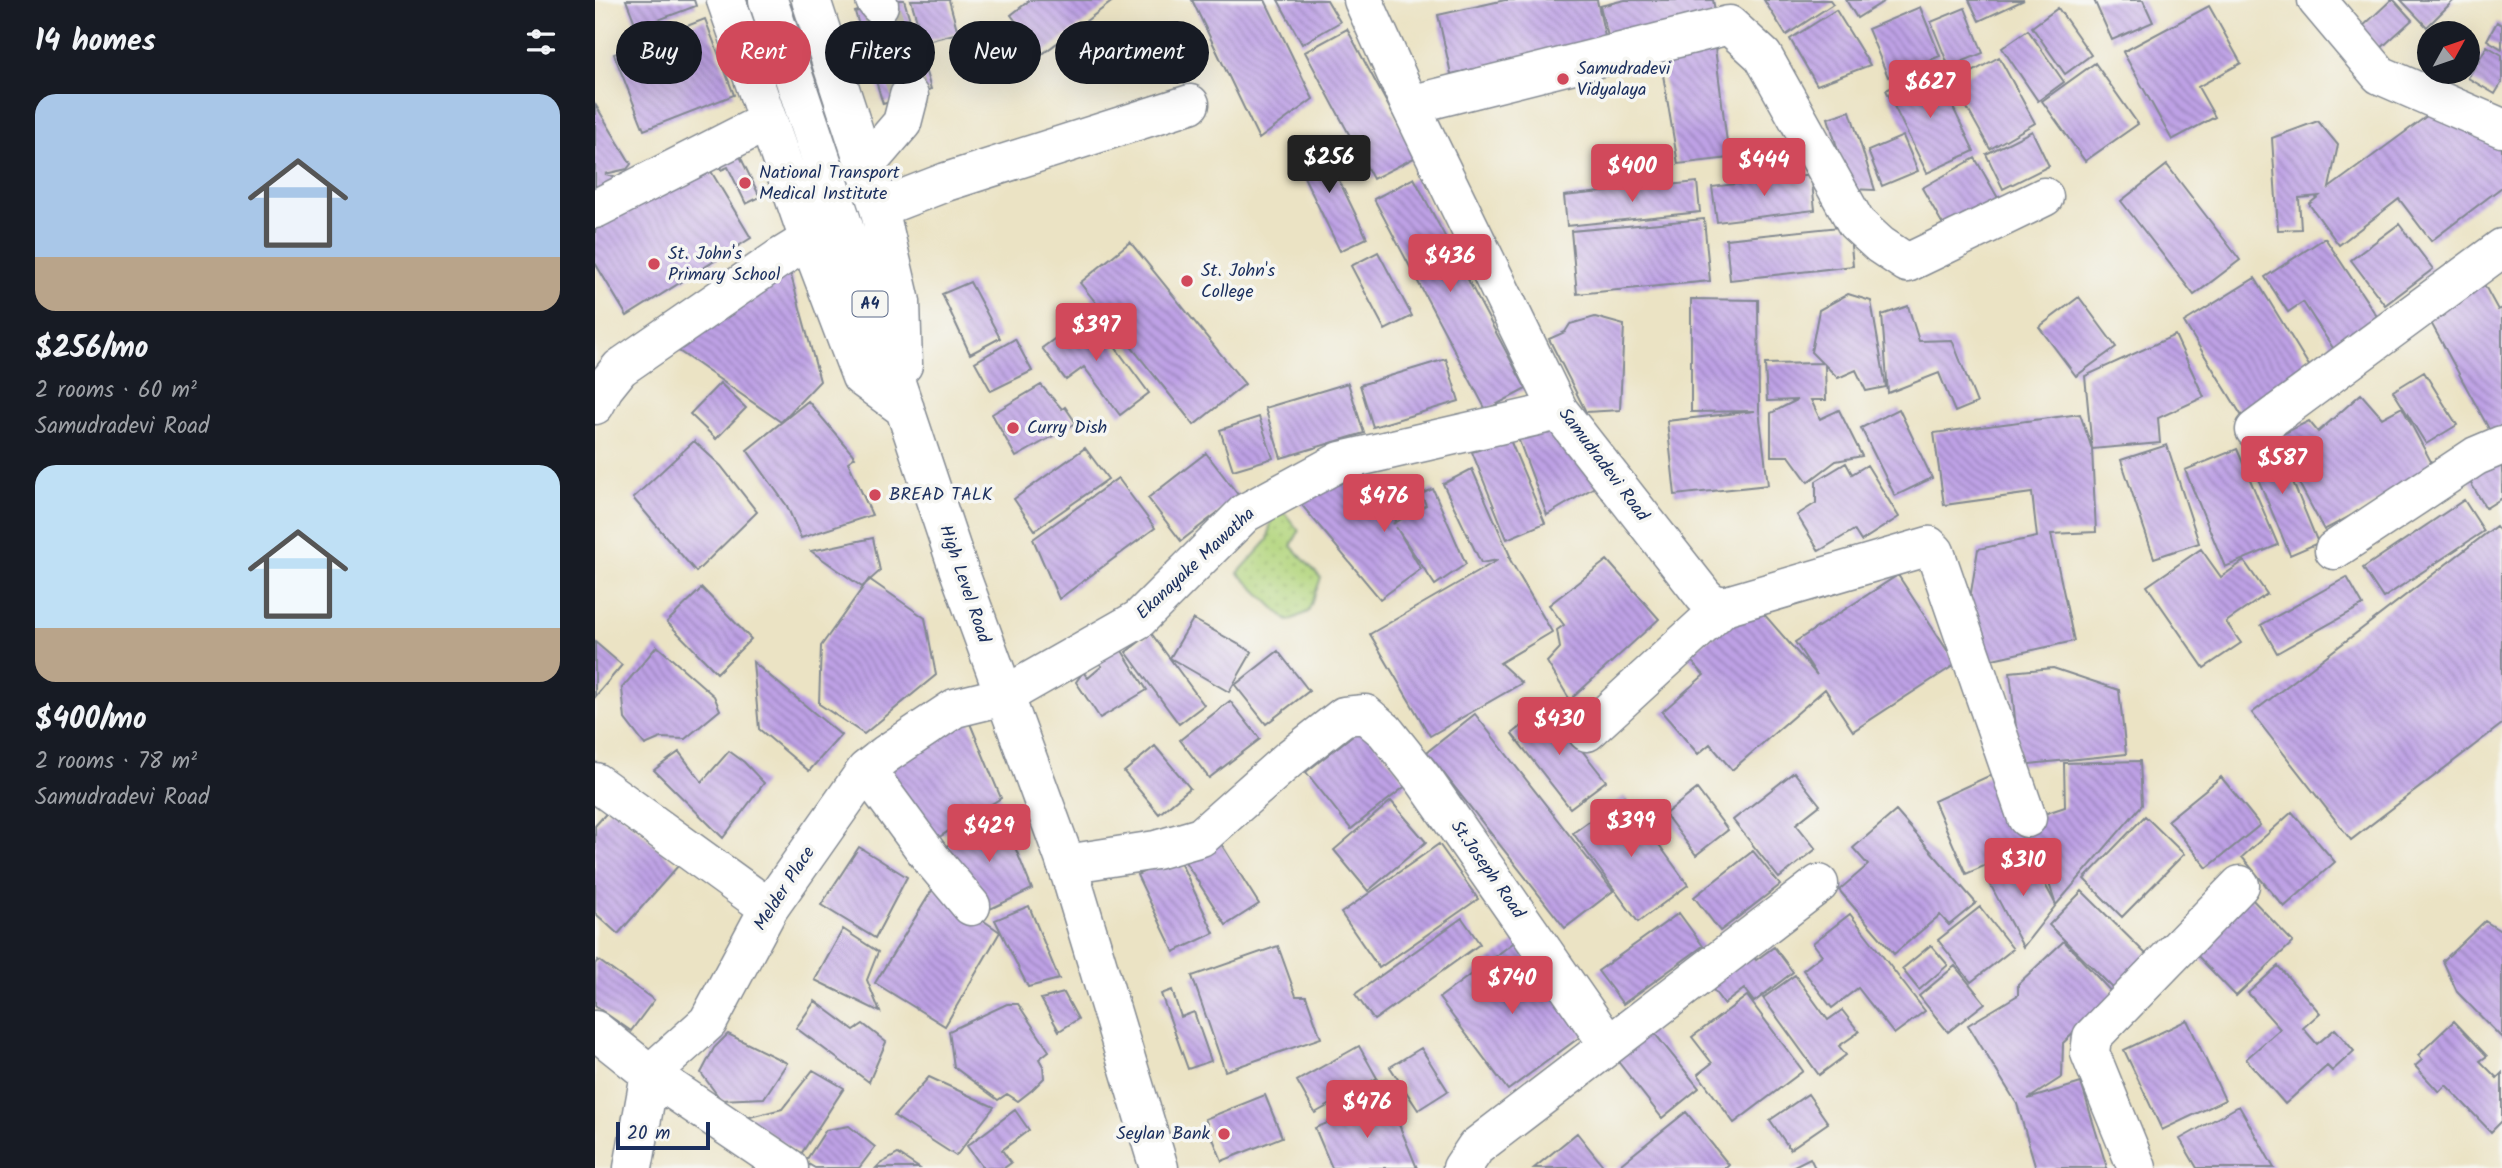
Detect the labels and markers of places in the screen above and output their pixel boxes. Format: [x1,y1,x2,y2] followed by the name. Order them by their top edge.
[1577,55,1671,105] place label: Samudradevi Vidyalaya
[1889,60,1971,120] pin: $627
[1555,71,1571,87] marker: Samudradevi Vidyalaya
[1288,136,1370,195] pin: $256
[1723,138,1805,198] pin: $444
[1591,144,1673,204] pin: $400
[759,159,901,209] place label: National Transport Medical Institute
[737,175,753,191] marker: National Transport Medical Institute
[1409,234,1491,294] pin: $436
[668,240,781,290] place label: St. John's Primary School
[646,256,662,272] marker: St. John's Primary School
[1201,257,1275,307] place label: St. John's College
[1179,273,1195,289] marker: St. John's College
[1055,304,1137,363] pin: $397
[1027,414,1107,443] place label: Curry Dish
[1005,420,1021,436] marker: Curry Dish
[2241,436,2323,496] pin: $587
[1343,475,1425,534] pin: $476
[889,481,993,510] place label: BREAD TALK
[867,487,883,503] marker: BREAD TALK
[1518,698,1600,757] pin: $430
[1590,800,1672,859] pin: $399
[948,804,1030,864] pin: $429
[1982,838,2064,898] pin: $310
[1471,956,1553,1016] pin: $740
[1326,1080,1408,1140] pin: $476
[1116,1120,1211,1149] place label: Seylan Bank
[1216,1126,1232,1142] marker: Seylan Bank

